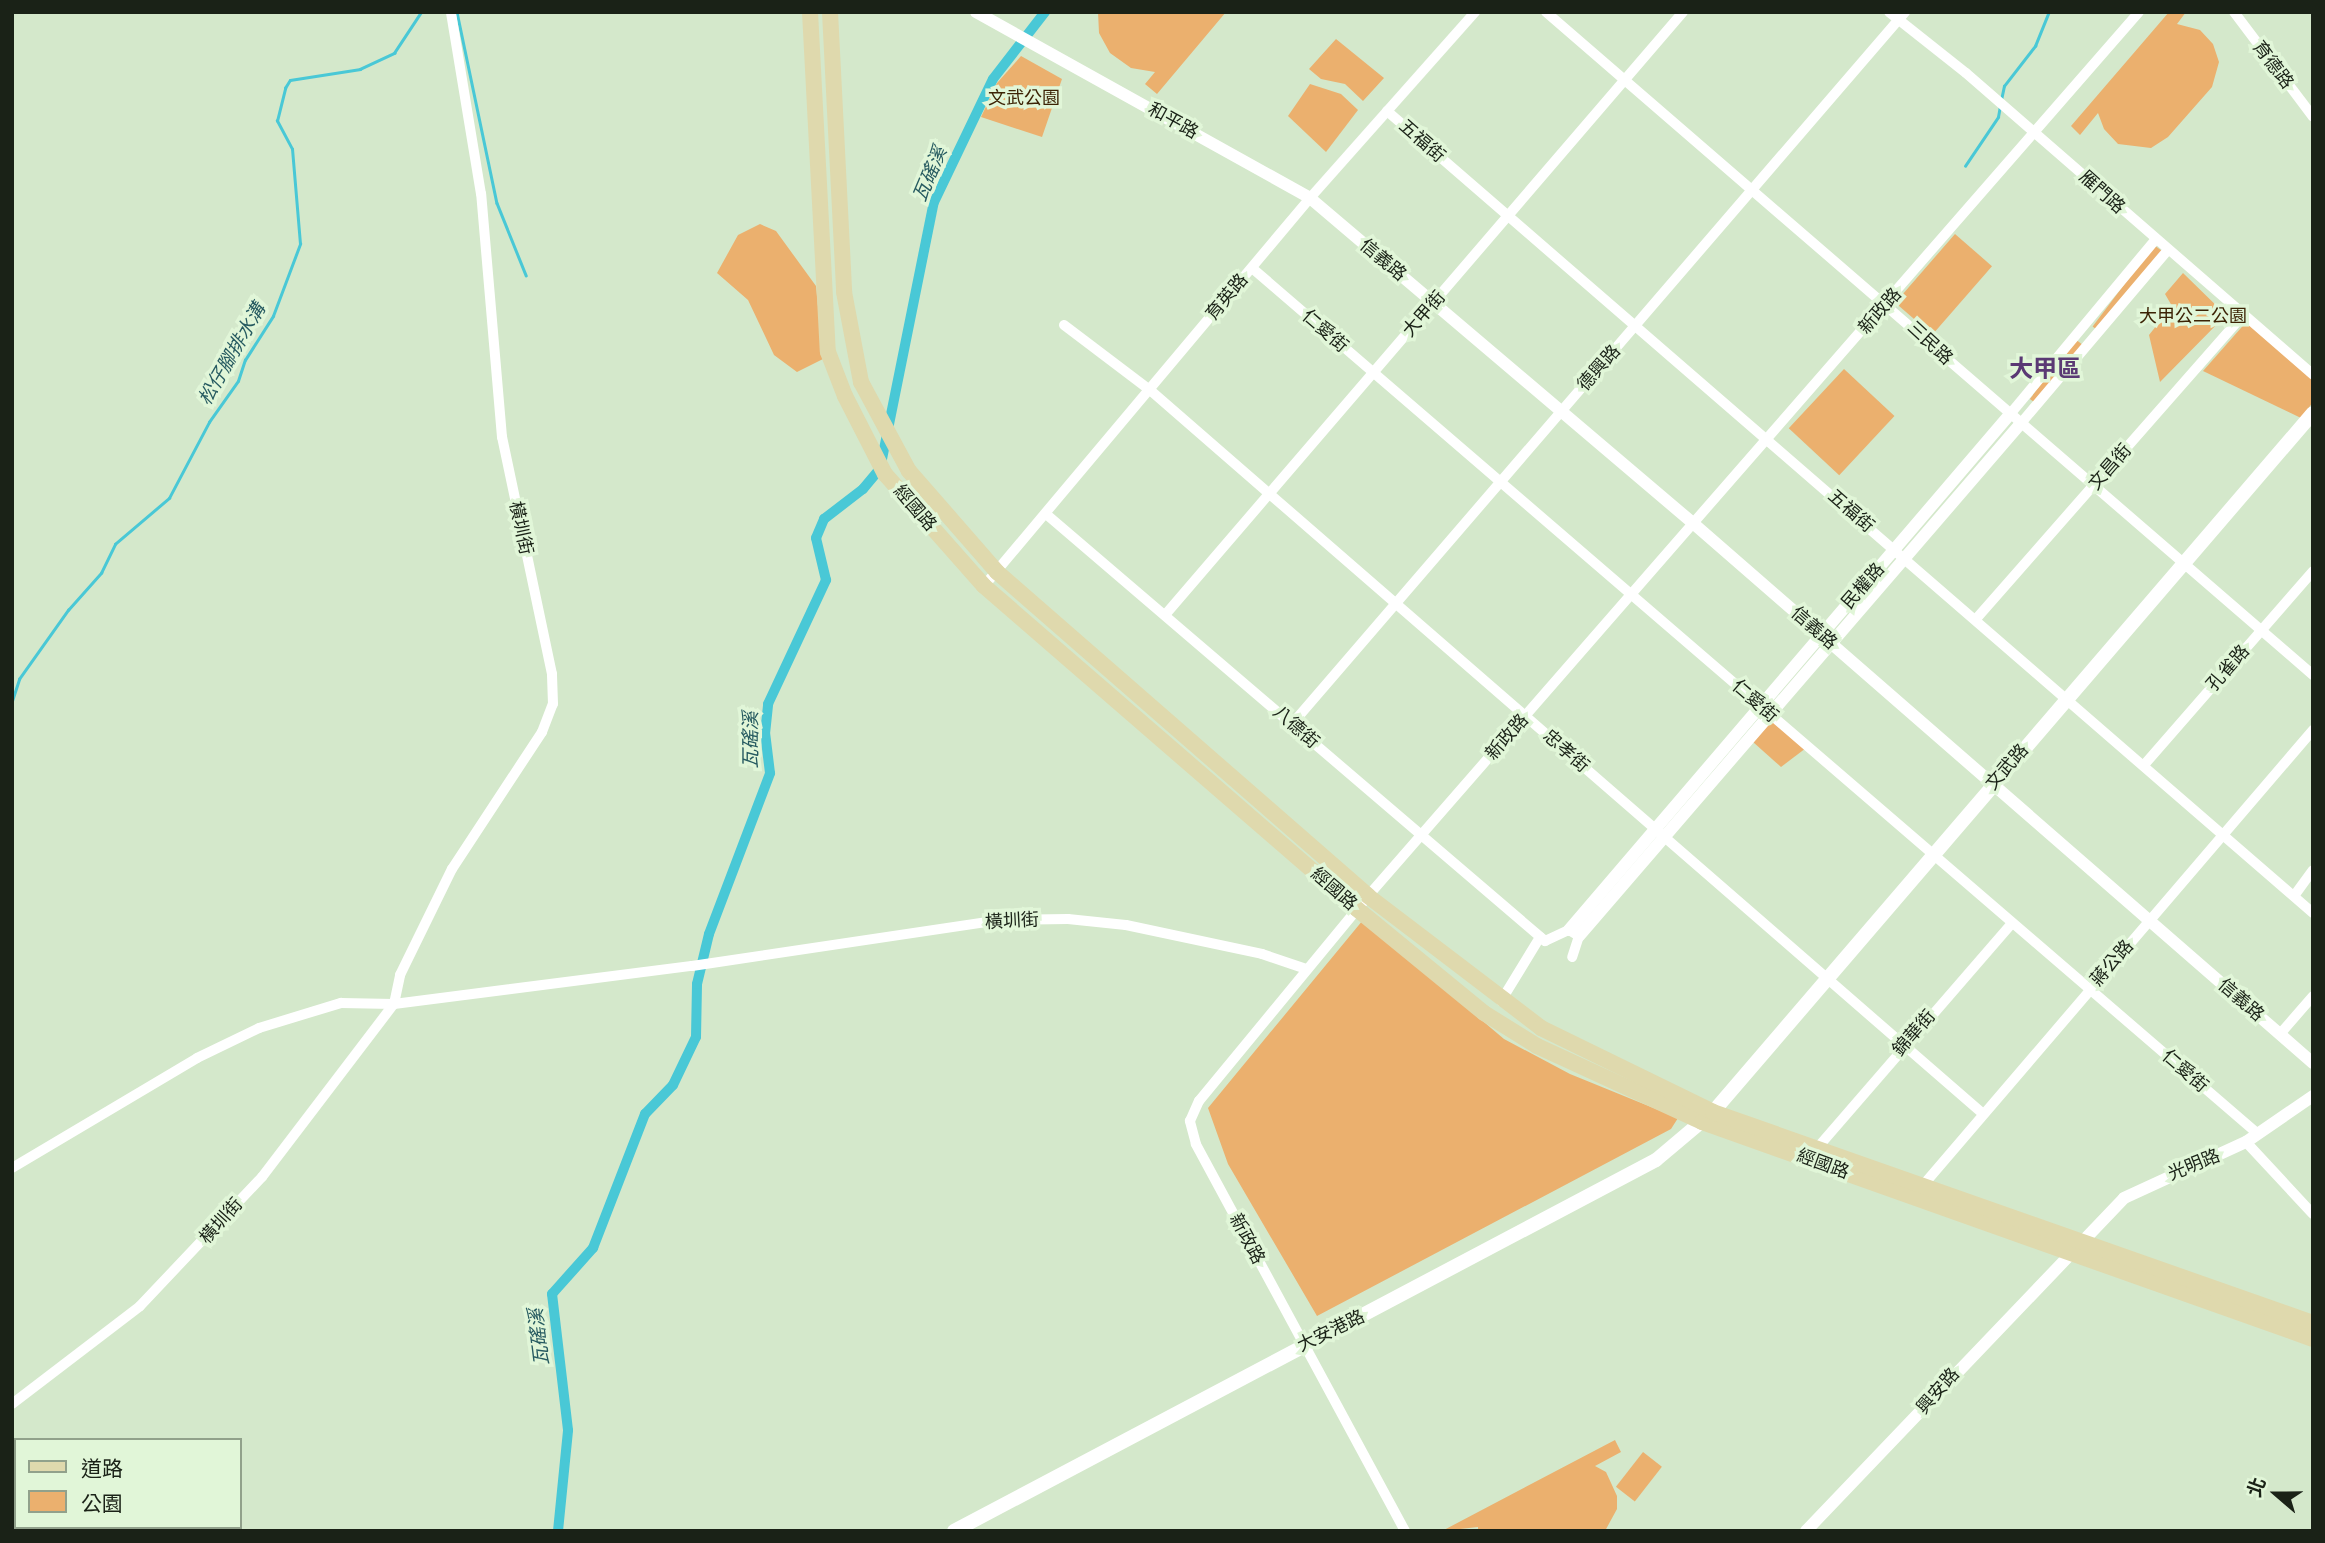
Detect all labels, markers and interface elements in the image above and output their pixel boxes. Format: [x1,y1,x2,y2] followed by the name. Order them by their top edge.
[2248,37,2298,93] street label: 育德路
[988,87,1060,109] park label: 文武公園
[1144,98,1202,144] street label: 和平路
[1395,115,1449,167] street label: 五福街
[908,143,952,205] water label: 瓦磘溪
[2075,166,2129,218] street label: 雁門路
[1355,234,1411,286] street label: 信義路
[1201,269,1253,325] street label: 育英路
[1854,284,1906,338] street label: 新政路
[1398,287,1450,341] street label: 大甲街
[194,299,270,409] water label: 松仔腳排水溝
[1298,305,1352,357] street label: 仁愛街
[2139,305,2247,327] park label: 大甲公二公園
[1903,317,1957,369] street label: 三民路
[1573,341,1625,395] street label: 德興路
[2009,355,2081,383] district label: 大甲區
[2084,440,2136,494] street label: 文昌街
[889,481,941,535] street label: 經國路
[1824,485,1878,537] street label: 五福街
[505,499,537,557] street label: 橫圳街
[1837,559,1889,613] street label: 民權路
[1787,602,1841,654] street label: 信義路
[2202,641,2254,695] street label: 孔雀路
[1728,675,1782,727] street label: 仁愛街
[1269,701,1323,753] street label: 八德街
[1481,710,1533,764] street label: 新政路
[740,712,762,768] water label: 瓦磘溪
[1539,725,1593,777] street label: 忠孝街
[1981,740,2033,794] street label: 文武路
[1307,863,1361,915] street label: 經國路
[984,909,1040,933] street label: 橫圳街
[2086,936,2138,990] street label: 蔣公路
[2214,974,2268,1026] street label: 信義路
[1888,1006,1940,1060] street label: 錦華街
[2158,1045,2212,1097] street label: 仁愛街
[1794,1145,1852,1183] street label: 經國路
[2165,1145,2223,1185] street label: 光明路
[195,1194,247,1248] street label: 橫圳街
[1225,1210,1269,1268] street label: 新政路
[1294,1306,1368,1356] street label: 大安港路
[524,1307,554,1367] water label: 瓦磘溪
[1912,1364,1964,1418] street label: 興安路
[14,1438,242,1529] legend
[81,1456,123,1481] text: 道路
[2241,1459,2311,1529] north arrow
[2243,1474,2270,1500] text: 北
[81,1491,123,1516] text: 公園

